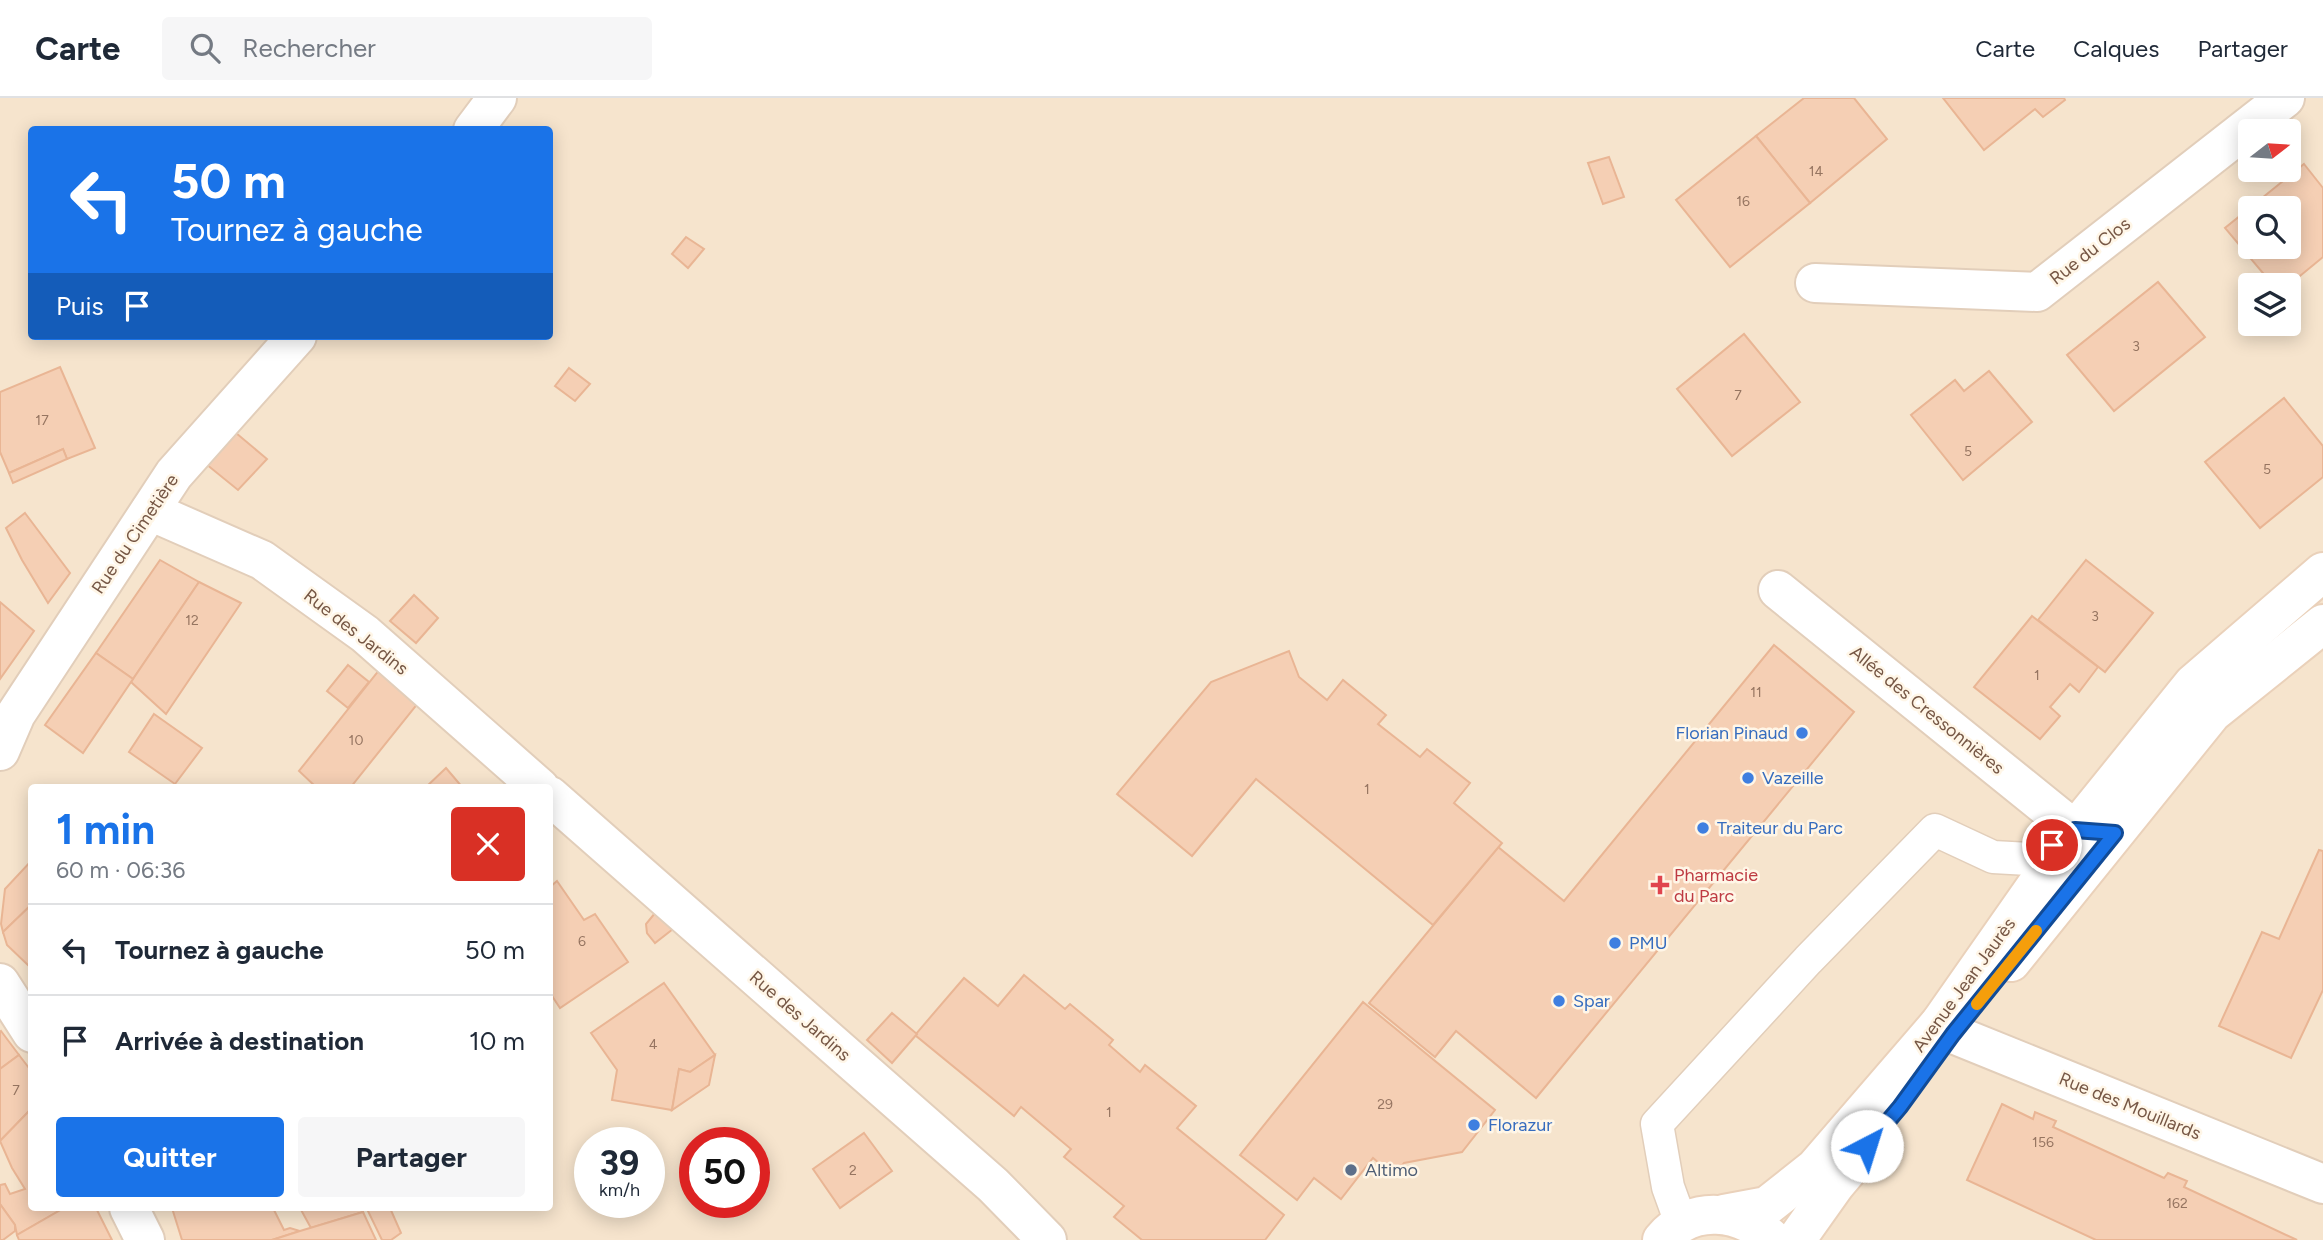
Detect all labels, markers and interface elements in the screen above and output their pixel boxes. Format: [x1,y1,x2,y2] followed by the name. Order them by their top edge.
[162,17,652,80] search box
[35,29,120,68] text: Carte
[186,29,224,67] icon: search
[242,32,376,64] text: Rechercher
[1975,34,2035,63] text: Carte
[2073,34,2159,63] text: Calques
[2197,34,2288,63] text: Partager
[2238,119,2301,182] north arrow
[2238,119,2301,336] map controls
[171,151,286,210] text: 50 m
[56,154,147,245] icon: left
[1809,163,1824,180] house number: 14
[1736,193,1750,210] house number: 16
[2238,196,2301,259] button: search
[171,211,423,249] text: Tournez à gauche
[2045,213,2135,289] street label: Rue du Clos
[2238,273,2301,336] button: layers
[118,287,156,325] icon: arrive
[56,290,104,322] text: Puis
[2132,338,2140,355] house number: 3
[1734,387,1742,404] house number: 7
[35,412,49,429] house number: 17
[1964,443,1972,460] house number: 5
[2263,461,2271,478] house number: 5
[87,470,183,598] street label: Rue du Cimetière
[299,584,413,680] street label: Rue des Jardins
[2091,608,2099,625] house number: 3
[185,612,199,629] house number: 12
[1845,641,2009,779] street label: Allée des Cressonnières
[2034,667,2040,684] house number: 1
[1750,684,1762,701] house number: 11
[1675,722,1788,744] place label: Florian Pinaud
[1794,725,1810,741] marker: Florian Pinaud
[349,732,363,749] house number: 10
[1762,767,1824,789] place label: Vazeille
[1740,770,1756,786] marker: Vazeille
[1364,781,1370,798] house number: 1
[56,804,155,855] text: 1 min
[451,807,525,881] button: close
[2022,815,2082,875] pin
[1717,817,1843,839] place label: Traiteur du Parc
[1695,820,1711,836] marker: Traiteur du Parc
[2033,826,2071,864] icon: arrive
[56,856,185,884] text: 60 m · 06:36
[1674,864,1758,907] place label: Pharmacie du Parc
[1652,877,1668,893] marker: Pharmacie du Parc
[1908,913,2020,1057] street label: Avenue Jean Jaurès
[56,931,94,969] icon: left
[1629,932,1667,954] place label: PMU
[578,933,586,950] house number: 6
[115,934,324,966] text: Tournez à gauche
[465,934,525,966] text: 50 m
[1607,935,1623,951] marker: PMU
[745,966,855,1066] street label: Rue des Jardins
[1573,990,1610,1012] place label: Spar
[1551,993,1567,1009] marker: Spar
[56,1022,94,1060] icon: arrive
[115,1025,364,1057] text: Arrivée à destination
[469,1025,525,1057] text: 10 m
[649,1036,658,1053] house number: 4
[2056,1068,2204,1144] street label: Rue des Mouillards
[12,1082,20,1099] house number: 7
[1377,1096,1393,1113] house number: 29
[1106,1104,1112,1121] house number: 1
[1830,1109,1904,1183] position arrow
[1488,1114,1552,1136] place label: Florazur
[56,1117,284,1197] button: Quitter
[298,1117,525,1197] button: Partager
[1466,1117,1482,1133] marker: Florazur
[679,1127,770,1218] speed limit sign: 50
[2032,1134,2054,1151] house number: 156
[600,1142,639,1184] text: 39
[1365,1159,1418,1181] place label: Altimo
[849,1162,857,1179] house number: 2
[1343,1162,1359,1178] marker: Altimo
[599,1179,640,1201] text: km/h
[2166,1195,2188,1212] house number: 162

